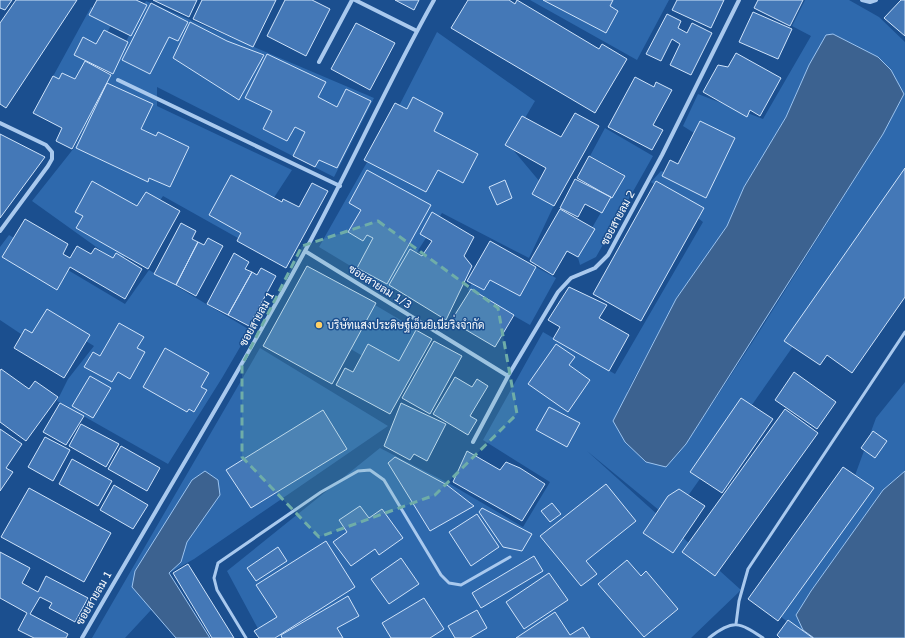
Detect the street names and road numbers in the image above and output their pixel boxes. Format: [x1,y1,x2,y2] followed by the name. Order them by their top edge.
[598,188,638,248] street label: ซอยสายลม 2
[346,262,414,312] street label: ซอยสายลม 1/3
[237,289,277,349] street label: ซอยสายลม 1
[73,569,115,627] street label: ซอยสายลม 1

